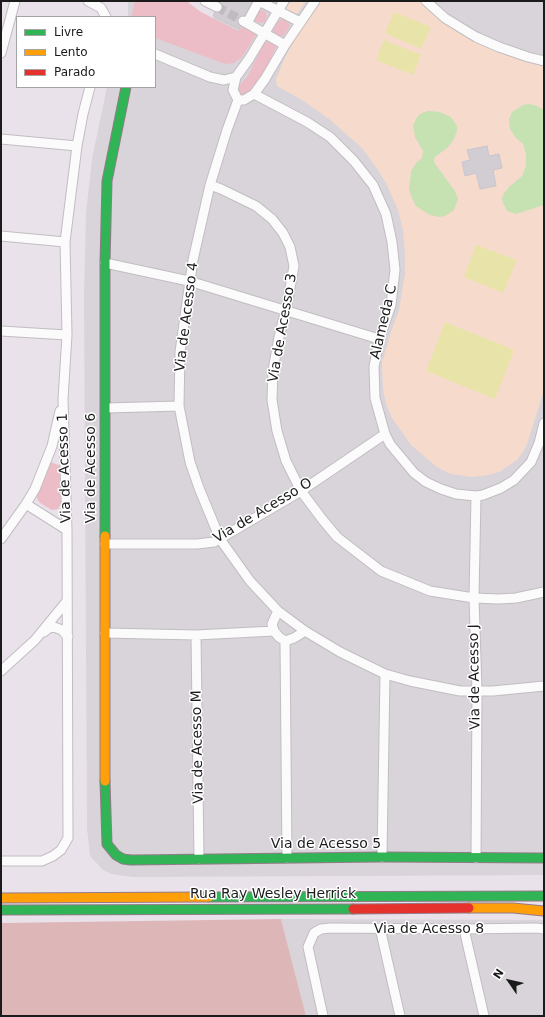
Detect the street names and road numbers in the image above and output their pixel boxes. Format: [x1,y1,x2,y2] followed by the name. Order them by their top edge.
[172,261,202,373] street label: Via de Acesso 4
[265,272,301,384] street label: Via de Acesso 3
[367,283,401,361] street label: Alameda C
[55,413,75,523] street label: Via de Acesso 1
[83,413,99,523] street label: Via de Acesso 6
[210,475,316,547] street label: Via de Acesso O
[466,624,484,730] street label: Via de Acesso J
[189,690,207,804] street label: Via de Acesso M
[271,836,381,852] street label: Via de Acesso 5
[190,886,356,902] street label: Rua Ray Wesley Herrick
[374,921,484,937] street label: Via de Acesso 8

